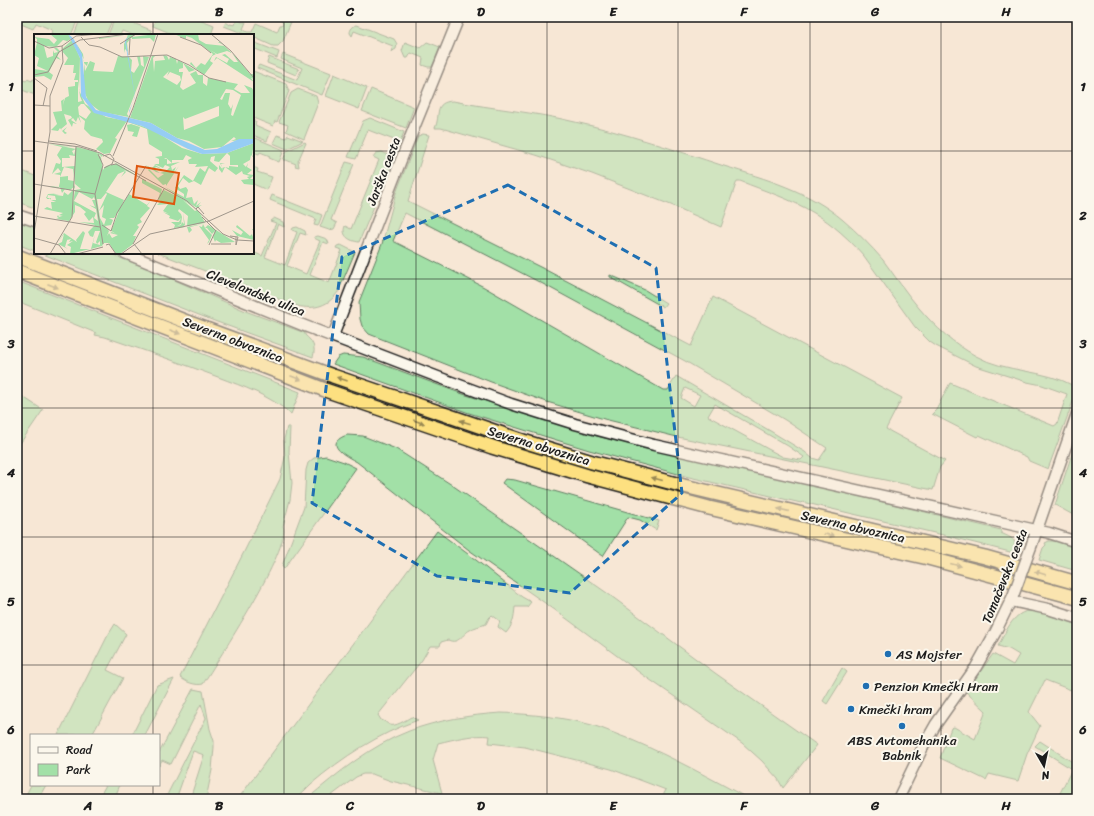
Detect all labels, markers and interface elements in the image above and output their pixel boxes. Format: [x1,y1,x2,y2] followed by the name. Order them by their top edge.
[83,0,92,23] text: A
[215,0,224,23] text: B
[345,0,355,23] text: C
[477,0,485,23] text: D
[609,0,618,23] text: E
[739,0,748,23] text: F
[870,0,880,23] text: G
[1000,0,1011,23] text: H
[34,34,254,254] inset map
[8,75,14,98] text: 1
[1080,75,1086,98] text: 1
[360,133,407,210] street label: Jarška cesta
[6,204,15,227] text: 2
[1078,204,1087,227] text: 2
[203,262,309,323] street label: Clevelandska ulica
[48,283,60,289] one-way arrow
[179,310,287,369] street label: Severna obvoznica
[169,330,181,336] one-way arrow
[6,332,15,355] text: 3
[1078,332,1087,355] text: 3
[291,376,303,382] one-way arrow
[336,376,348,382] one-way arrow
[413,419,425,425] one-way arrow
[459,419,471,425] one-way arrow
[485,419,593,472] street label: Severna obvoznica
[6,461,16,484] text: 4
[1078,461,1088,484] text: 4
[651,476,663,482] one-way arrow
[799,503,908,550] street label: Severna obvoznica
[777,506,789,512] one-way arrow
[975,525,1034,627] street label: Tomačevska cesta
[823,533,835,539] one-way arrow
[950,562,962,568] one-way arrow
[1033,570,1045,576] one-way arrow
[7,590,15,613] text: 5
[1079,590,1087,613] text: 5
[895,643,962,666] place label: AS Mojster
[883,649,893,659] marker: AS Mojster
[874,675,998,698] place label: Penzion Kmečki Hram
[861,681,871,691] marker: Penzion Kmečki Hram
[859,698,933,721] place label: Kmečki hram
[846,704,856,714] marker: Kmečki hram
[6,718,15,741] text: 6
[1078,718,1087,741] text: 6
[897,721,907,731] marker: ABS Avtomehanika Babnik
[846,729,957,767] place label: ABS Avtomehanika Babnik
[30,734,160,786] legend
[66,739,93,761] text: Road
[1024,746,1064,786] north arrow
[66,759,91,781] text: Park
[1040,765,1052,785] text: N
[83,794,92,816] text: A
[215,794,224,816] text: B
[345,794,355,816] text: C
[477,794,485,816] text: D
[609,794,618,816] text: E
[739,794,748,816] text: F
[870,794,880,816] text: G
[1000,794,1011,816] text: H

